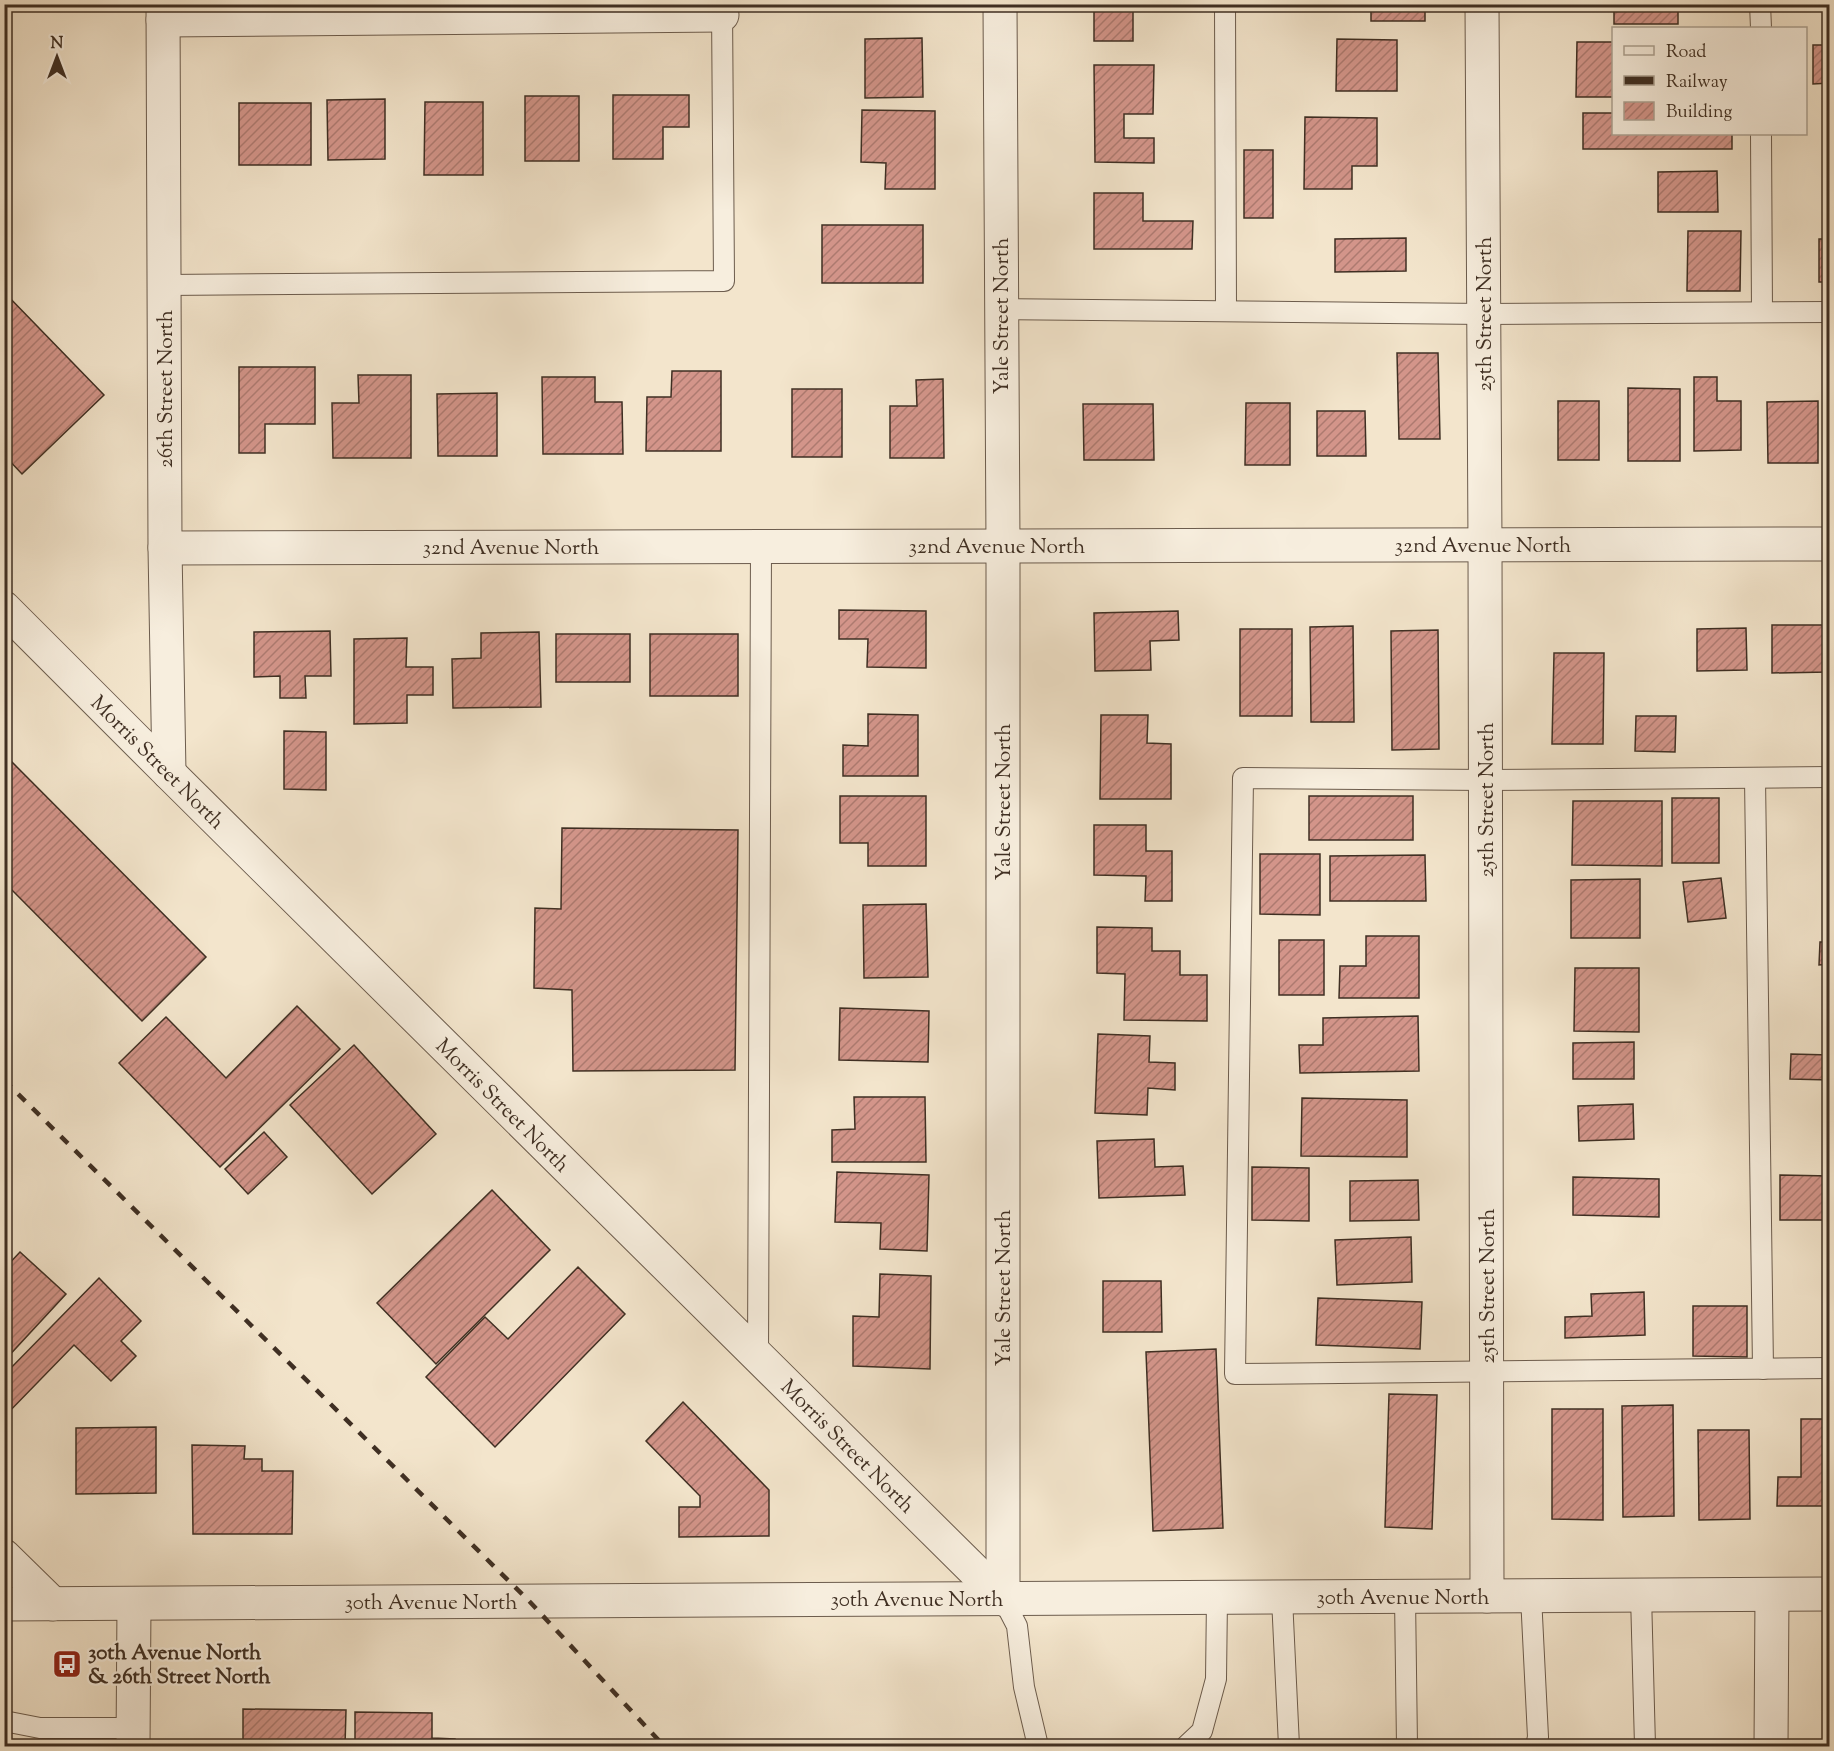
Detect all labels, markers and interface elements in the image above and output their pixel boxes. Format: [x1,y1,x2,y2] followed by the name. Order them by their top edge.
[27,27,87,87] north arrow
[1612,27,1807,135] legend
[51,33,64,56] text: N
[1666,40,1706,66] text: Road
[1666,70,1728,96] text: Railway
[1666,100,1732,126] text: Building
[1471,236,1501,392] street label: 25th Street North
[988,237,1018,395] street label: Yale Street North
[152,310,182,468] street label: 26th Street North
[1395,532,1571,562] street label: 32nd Avenue North
[909,533,1085,563] street label: 32nd Avenue North
[423,534,599,564] street label: 32nd Avenue North
[83,690,230,837] street label: Morris Street North
[1473,722,1503,878] street label: 25th Street North
[990,723,1020,881] street label: Yale Street North
[428,1033,575,1180] street label: Morris Street North
[1474,1208,1504,1364] street label: 25th Street North
[990,1209,1020,1367] street label: Yale Street North
[773,1374,920,1521] street label: Morris Street North
[1316,1584,1490,1614] street label: 30th Avenue North
[830,1586,1004,1616] street label: 30th Avenue North
[344,1589,518,1619] street label: 30th Avenue North
[88,1639,271,1693] place label: 30th Avenue North & 26th Street North
[51,1648,83,1680] bus stop icon: 30th Avenue North & 26th Street North

